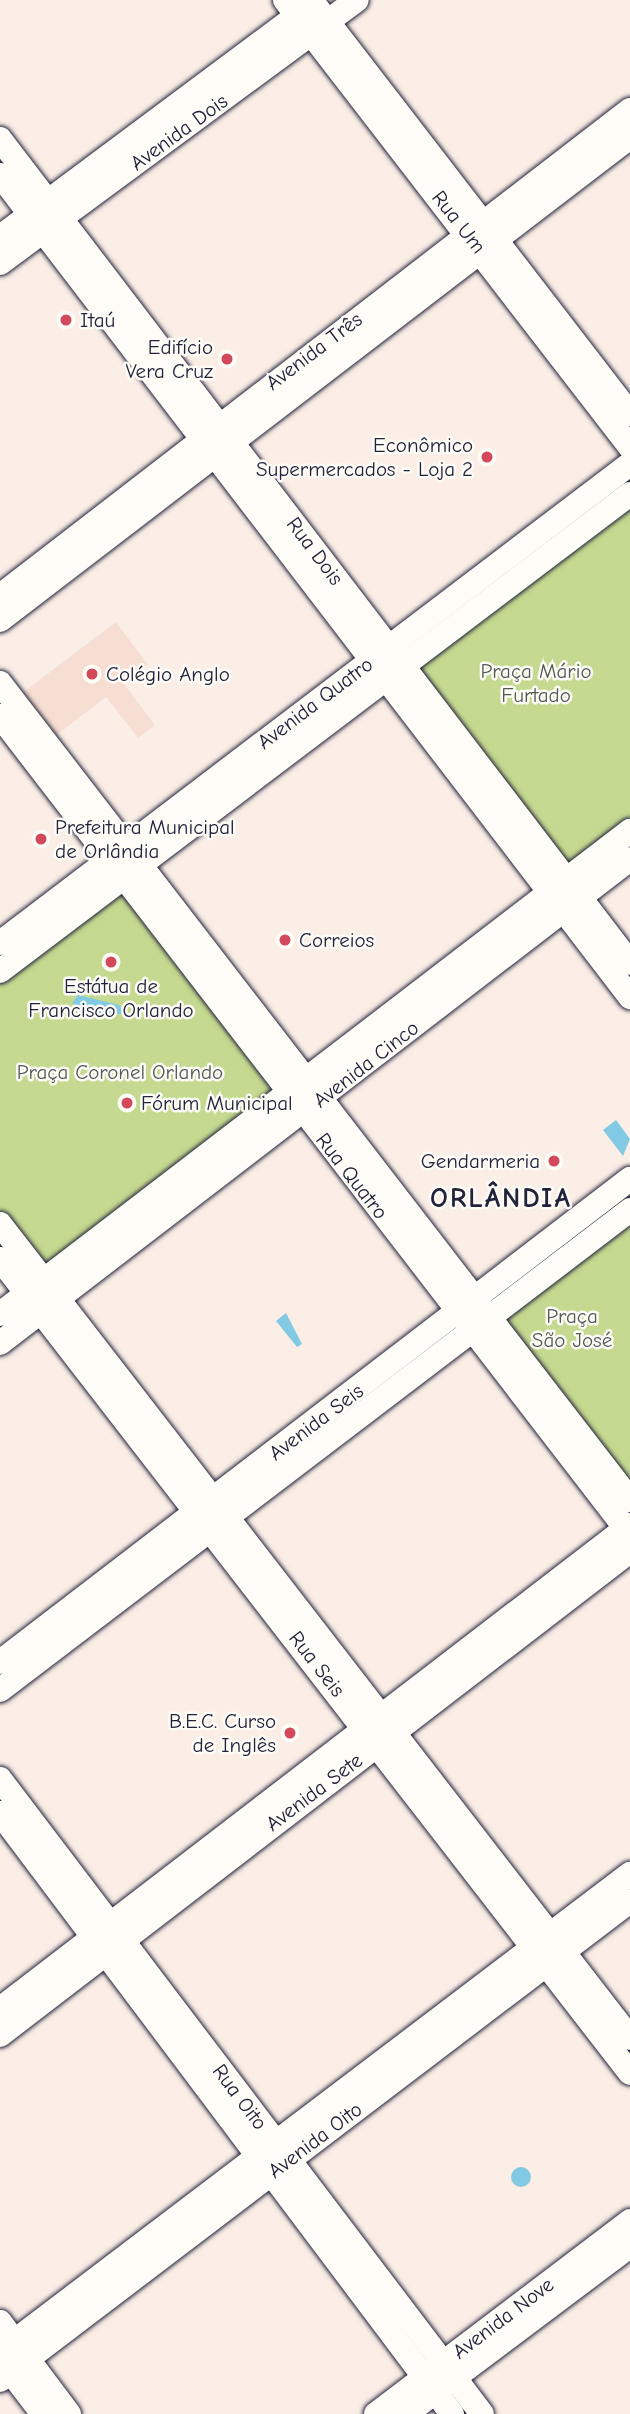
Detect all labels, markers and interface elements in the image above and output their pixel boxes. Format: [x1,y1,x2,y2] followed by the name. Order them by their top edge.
[125,88,233,176] street label: Avenida Dois
[427,185,491,259] street label: Rua Um
[80,307,115,333] place label: Itaú
[261,307,367,395] street label: Avenida Três
[58,312,74,328] marker: Itaú
[126,334,213,384] place label: Edifício Vera Cruz
[219,351,235,367] marker: Edifício Vera Cruz
[256,432,473,482] place label: Econômico Supermercados - Loja 2
[479,449,495,465] marker: Econômico Supermercados - Loja 2
[281,512,349,590] street label: Rua Dois
[252,651,378,755] street label: Avenida Quatro
[480,658,592,708] park label: Praça Mário Furtado
[106,661,230,687] place label: Colégio Anglo
[84,666,100,682] marker: Colégio Anglo
[55,814,235,864] place label: Prefeitura Municipal de Orlândia
[33,831,49,847] marker: Prefeitura Municipal de Orlândia
[299,927,374,953] place label: Correios
[277,932,293,948] marker: Correios
[103,954,119,970] marker: Estátua de Francisco Orlando
[28,973,194,1023] place label: Estátua de Francisco Orlando
[308,1015,424,1113] street label: Avenida Cinco
[17,1059,223,1085] park label: Praça Coronel Orlando
[141,1090,293,1116] place label: Fórum Municipal
[119,1095,135,1111] marker: Fórum Municipal
[310,1128,394,1224] street label: Rua Quatro
[421,1148,540,1174] place label: Gendarmeria
[546,1153,562,1169] marker: Gendarmeria
[431,1181,571,1215] district label: ORLÂNDIA
[532,1303,612,1353] park label: Praça São José
[264,1378,368,1466] street label: Avenida Seis
[283,1626,351,1702] street label: Rua Seis
[169,1708,276,1758] place label: B.E.C. Curso de Inglês
[282,1725,298,1741] marker: B.E.C. Curso de Inglês
[261,1747,367,1837] street label: Avenida Sete
[207,2059,273,2135] street label: Rua Oito
[263,2096,367,2184] street label: Avenida Oito
[447,2272,559,2364] street label: Avenida Nove

